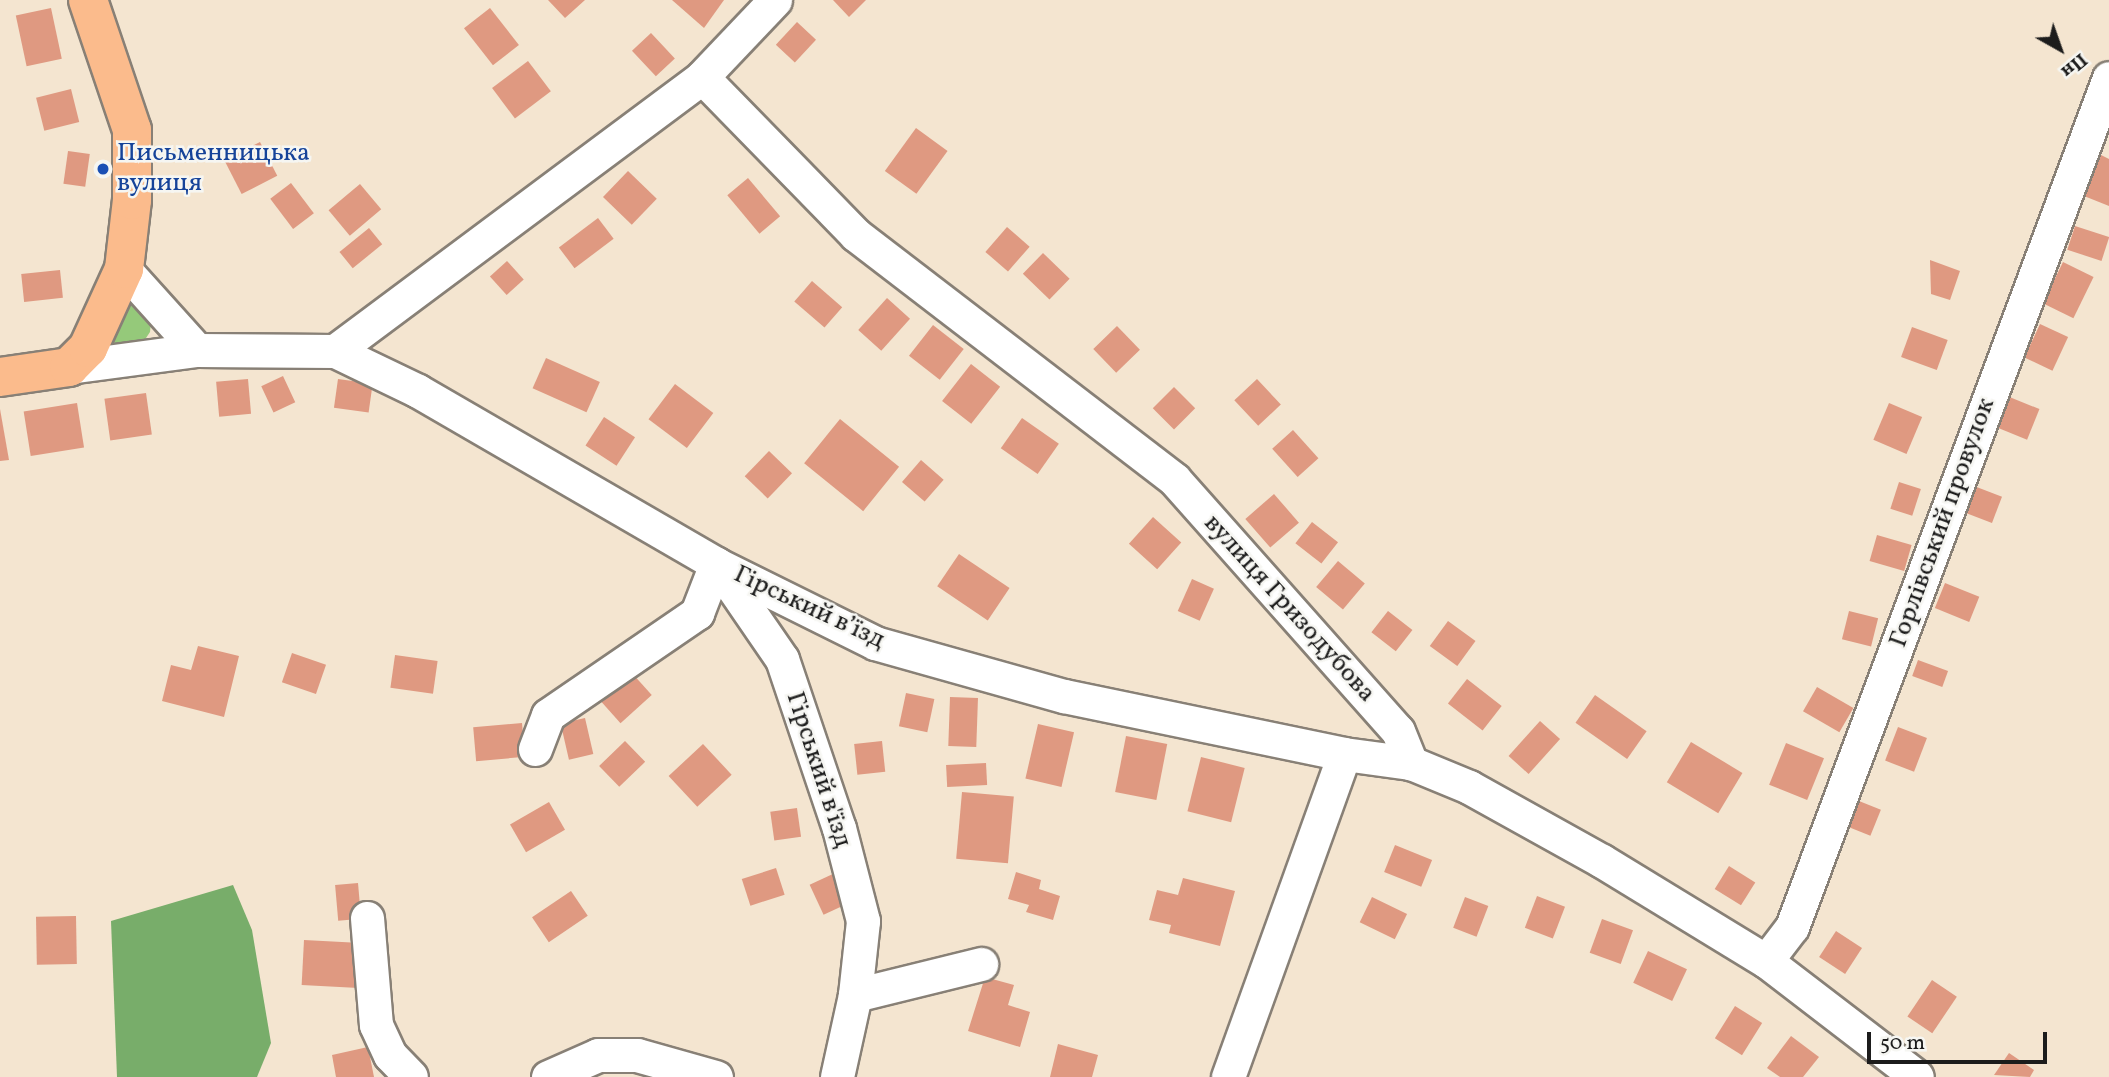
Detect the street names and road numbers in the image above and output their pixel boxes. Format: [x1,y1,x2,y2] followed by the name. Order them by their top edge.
[1883,394,2003,652] street label: Горлівський провулок
[1196,509,1382,709] street label: вулиця Гризодубова
[728,559,890,657] street label: Гірський в’їзд
[778,688,858,852] street label: Гірський в'їзд

